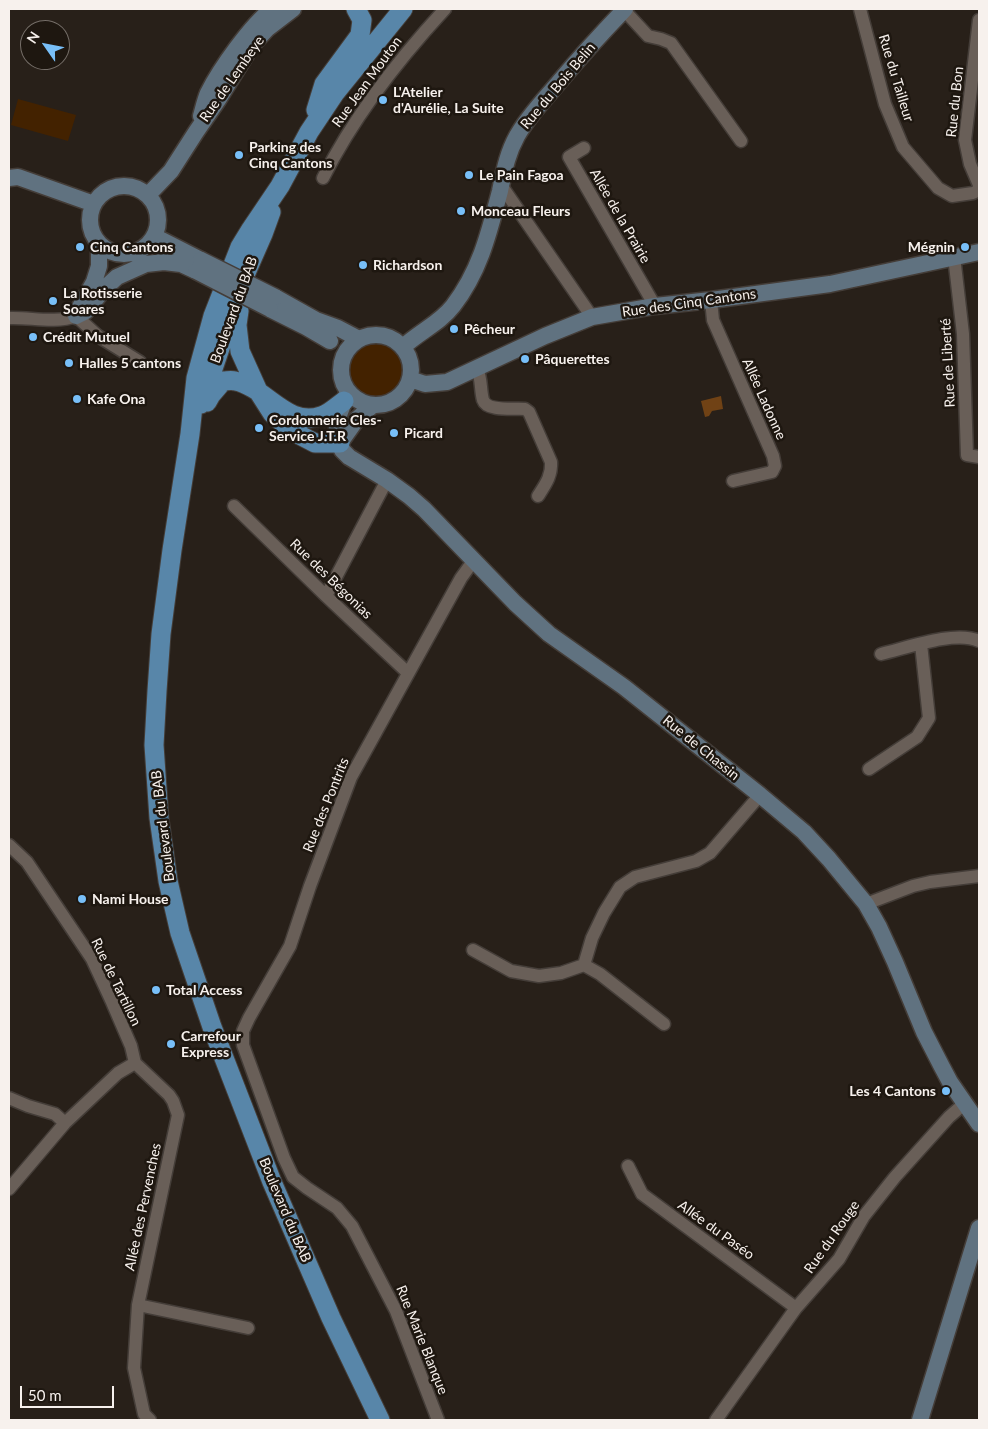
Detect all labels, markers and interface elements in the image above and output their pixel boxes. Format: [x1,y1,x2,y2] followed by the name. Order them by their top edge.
[20,20,70,70] north arrow
[23,28,43,46] text: N
[875,32,917,124] street label: Rue du Tailleur
[196,33,268,125] street label: Rue de Lembeye
[328,33,406,131] street label: Rue Jean Mouton
[517,40,599,132] street label: Rue du Bois Belin
[943,66,967,138] street label: Rue du Bon
[393,84,504,116] place label: L'Atelier d'Aurélie, La Suite
[377,94,389,106] marker: L'Atelier d'Aurélie, La Suite
[249,139,332,172] place label: Parking des Cinq Cantons
[233,149,245,161] marker: Parking des Cinq Cantons
[586,166,654,266] street label: Allée de la Prairie
[479,167,564,183] place label: Le Pain Fagoa
[463,169,475,181] marker: Le Pain Fagoa
[471,203,570,219] place label: Monceau Fleurs
[455,205,467,217] marker: Monceau Fleurs
[90,239,173,255] place label: Cinq Cantons
[908,239,955,255] place label: Mégnin
[74,241,86,253] marker: Cinq Cantons
[959,241,971,253] marker: Mégnin
[207,254,261,366] street label: Boulevard du BAB
[373,257,442,273] place label: Richardson
[357,259,369,271] marker: Richardson
[63,285,142,318] place label: La Rotisserie Soares
[621,285,757,321] street label: Rue des Cinq Cantons
[47,295,59,307] marker: La Rotisserie Soares
[937,318,959,408] street label: Rue de Liberté
[464,321,515,337] place label: Pêcheur
[448,323,460,335] marker: Pêcheur
[43,329,130,345] place label: Crédit Mutuel
[27,331,39,343] marker: Crédit Mutuel
[535,351,610,367] place label: Pâquerettes
[519,353,531,365] marker: Pâquerettes
[79,355,181,371] place label: Halles 5 cantons
[739,356,789,442] street label: Allée Ladonne
[63,357,75,369] marker: Halles 5 cantons
[87,391,145,407] place label: Kafe Ona
[71,393,83,405] marker: Kafe Ona
[269,412,382,444] place label: Cordonnerie Cles- Service J.T.R
[253,422,265,434] marker: Cordonnerie Cles- Service J.T.R
[404,425,443,441] place label: Picard
[388,427,400,439] marker: Picard
[286,536,376,622] street label: Rue des Bégonias
[659,712,743,784] street label: Rue de Chassin
[299,755,353,855] street label: Rue des Pontrits
[148,769,178,883] street label: Boulevard du BAB
[92,891,169,907] place label: Nami House
[76,893,88,905] marker: Nami House
[87,935,145,1029] street label: Rue de Tartillon
[166,982,242,998] place label: Total Access
[150,984,162,996] marker: Total Access
[181,1028,241,1060] place label: Carrefour Express
[165,1038,177,1050] marker: Carrefour Express
[849,1083,936,1099] place label: Les 4 Cantons
[940,1085,952,1097] marker: Les 4 Cantons
[121,1142,165,1272] street label: Allée des Pervenches
[255,1155,315,1265] street label: Boulevard du BAB
[675,1197,757,1263] street label: Allée du Paséo
[801,1197,863,1277] street label: Rue du Rouge
[392,1283,452,1397] street label: Rue Marie Blanque
[22,1376,116,1408] scale bar
[28,1386,62,1404] text: 50 m

